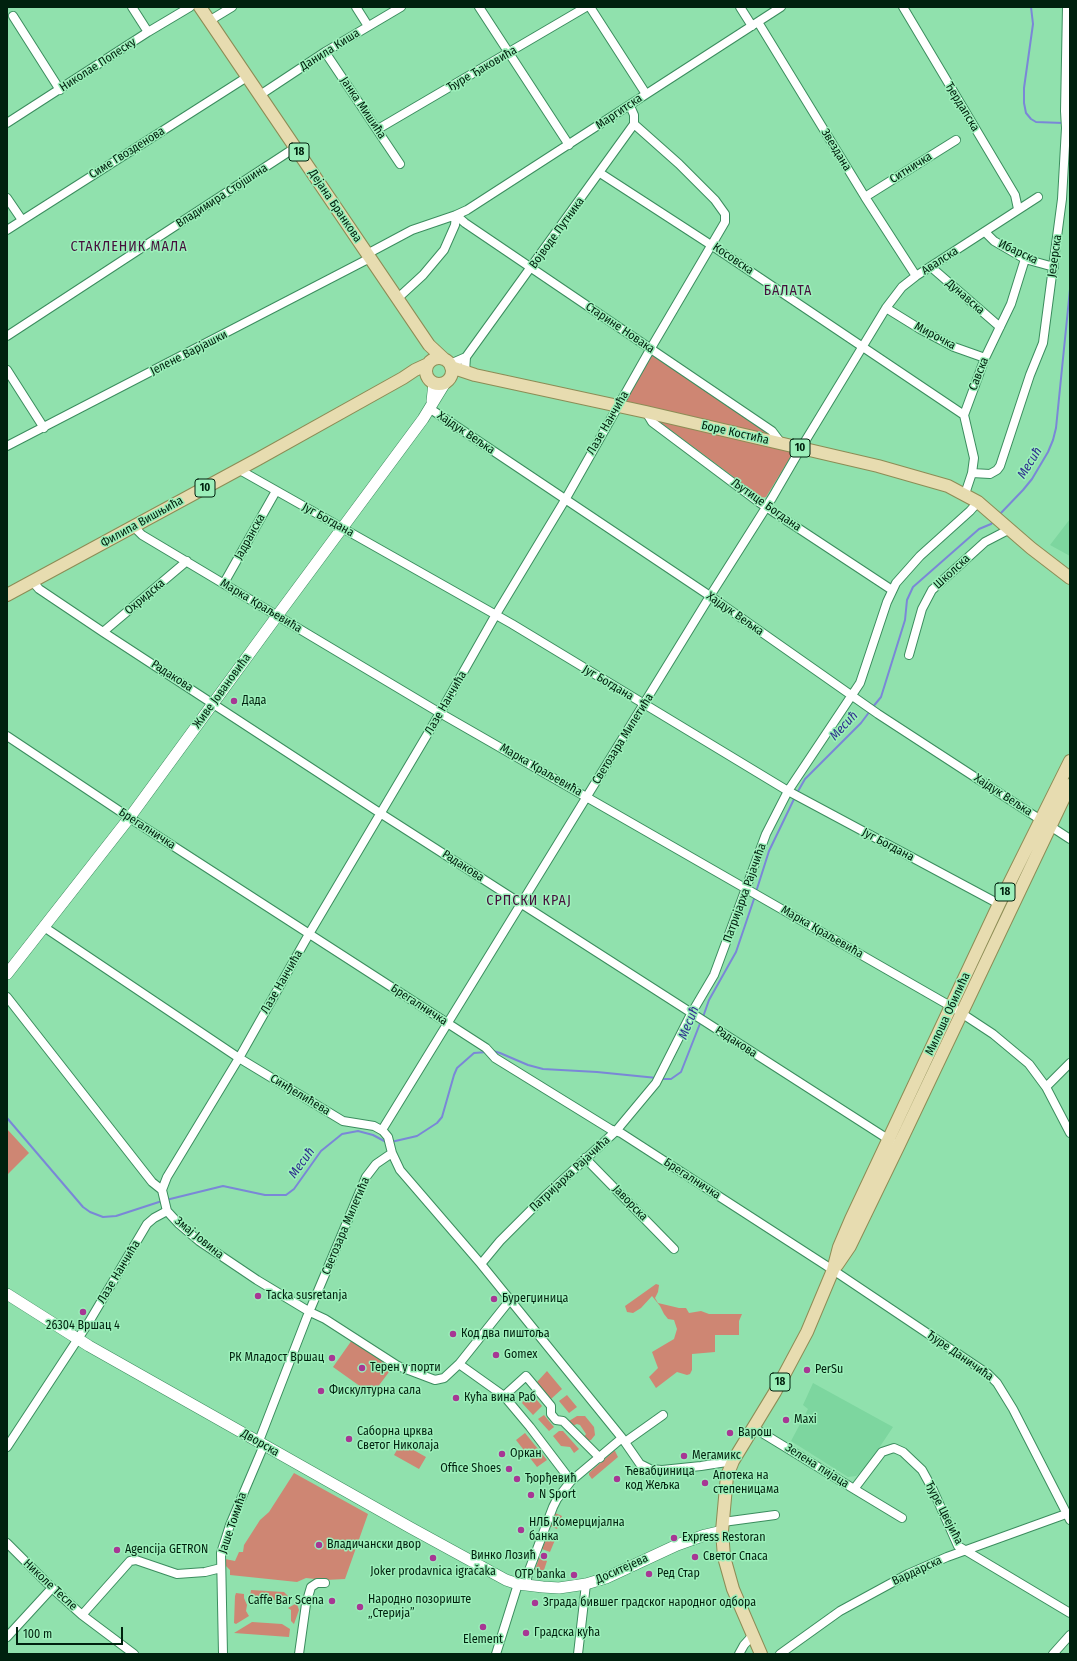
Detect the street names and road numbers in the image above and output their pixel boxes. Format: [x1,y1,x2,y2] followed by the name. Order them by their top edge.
[298,26,362,74] street label: Данила Киша
[57,35,139,95] street label: Николае Попеску
[444,43,520,95] street label: Ђуре Ђаковића
[337,74,389,142] street label: Јанка Мишића
[942,80,982,134] street label: Ђердапска
[593,91,645,133] street label: Маргитска
[86,124,168,182] street label: Симе Гвозденова
[818,126,854,174] street label: Звездана
[289,143,309,161] road number: 18
[887,149,935,187] street label: Ситничка
[173,161,271,231] street label: Владимира Стојшина
[305,167,365,245] street label: Дејана Бранкова
[526,195,588,271] street label: Војводе Путника
[1045,234,1065,278] street label: Језерска
[996,237,1040,267] street label: Ибарска
[710,240,756,278] street label: Косовска
[919,244,961,278] street label: Авалска
[943,276,987,318] street label: Дунавска
[583,300,657,356] street label: Старине Новака
[912,319,958,353] street label: Мирочка
[148,327,230,379] street label: Јелене Варјашки
[966,355,992,393] street label: Савска
[584,389,632,457] street label: Лазе Нанчића
[434,408,498,458] street label: Хајдук Вељка
[700,418,770,448] street label: Боре Костића
[790,439,810,457] road number: 10
[728,476,804,534] street label: Љутице Богдана
[195,479,215,497] road number: 10
[98,493,186,551] street label: Филипа Вишњића
[300,500,356,540] street label: Југ Богдана
[232,512,268,562] street label: Јадранска
[931,552,973,592] street label: Школска
[122,576,168,618] street label: Охридска
[218,576,304,636] street label: Марка Краљевића
[704,589,766,639] street label: Хајдук Вељка
[190,651,254,731] street label: Живе Јовановића
[148,657,196,695] street label: Радакова
[580,662,636,704] street label: Југ Богдана
[422,669,470,737] street label: Лазе Нанчића
[589,691,657,787] street label: Светозара Милетића
[497,741,585,799] street label: Марка Краљевића
[971,771,1035,819] street label: Хајдук Вељка
[116,805,178,853] street label: Брегалничка
[859,825,917,865] street label: Југ Богдана
[720,841,770,945] street label: Патријарха Рајачића
[439,847,487,885] street label: Радакова
[995,883,1015,901] road number: 18
[778,903,866,961] street label: Марка Краљевића
[258,948,306,1016] street label: Лазе Нанчића
[922,970,974,1058] street label: Милоша Обилића
[388,981,450,1029] street label: Брегалничка
[712,1023,760,1061] street label: Радакова
[267,1071,333,1119] street label: Синђелићева
[527,1133,613,1215] street label: Патријарха Рајачића
[661,1155,723,1203] street label: Брегалничка
[319,1175,373,1277] street label: Светозара Милетића
[609,1182,651,1224] street label: Јаворска
[172,1214,226,1262] street label: Змај Јовина
[95,1238,143,1306] street label: Лазе Нанчића
[924,1328,996,1384] street label: Ђуре Даничића
[770,1373,790,1391] road number: 18
[238,1426,282,1460] street label: Дворска
[782,1441,852,1491] street label: Зелена пијаца
[922,1479,966,1547] street label: Ђуре Цвејића
[216,1491,250,1555] street label: Јаше Томића
[594,1551,650,1587] street label: Доситејева
[890,1553,944,1589] street label: Вардарска
[20,1556,80,1614] street label: Николе Тесле

